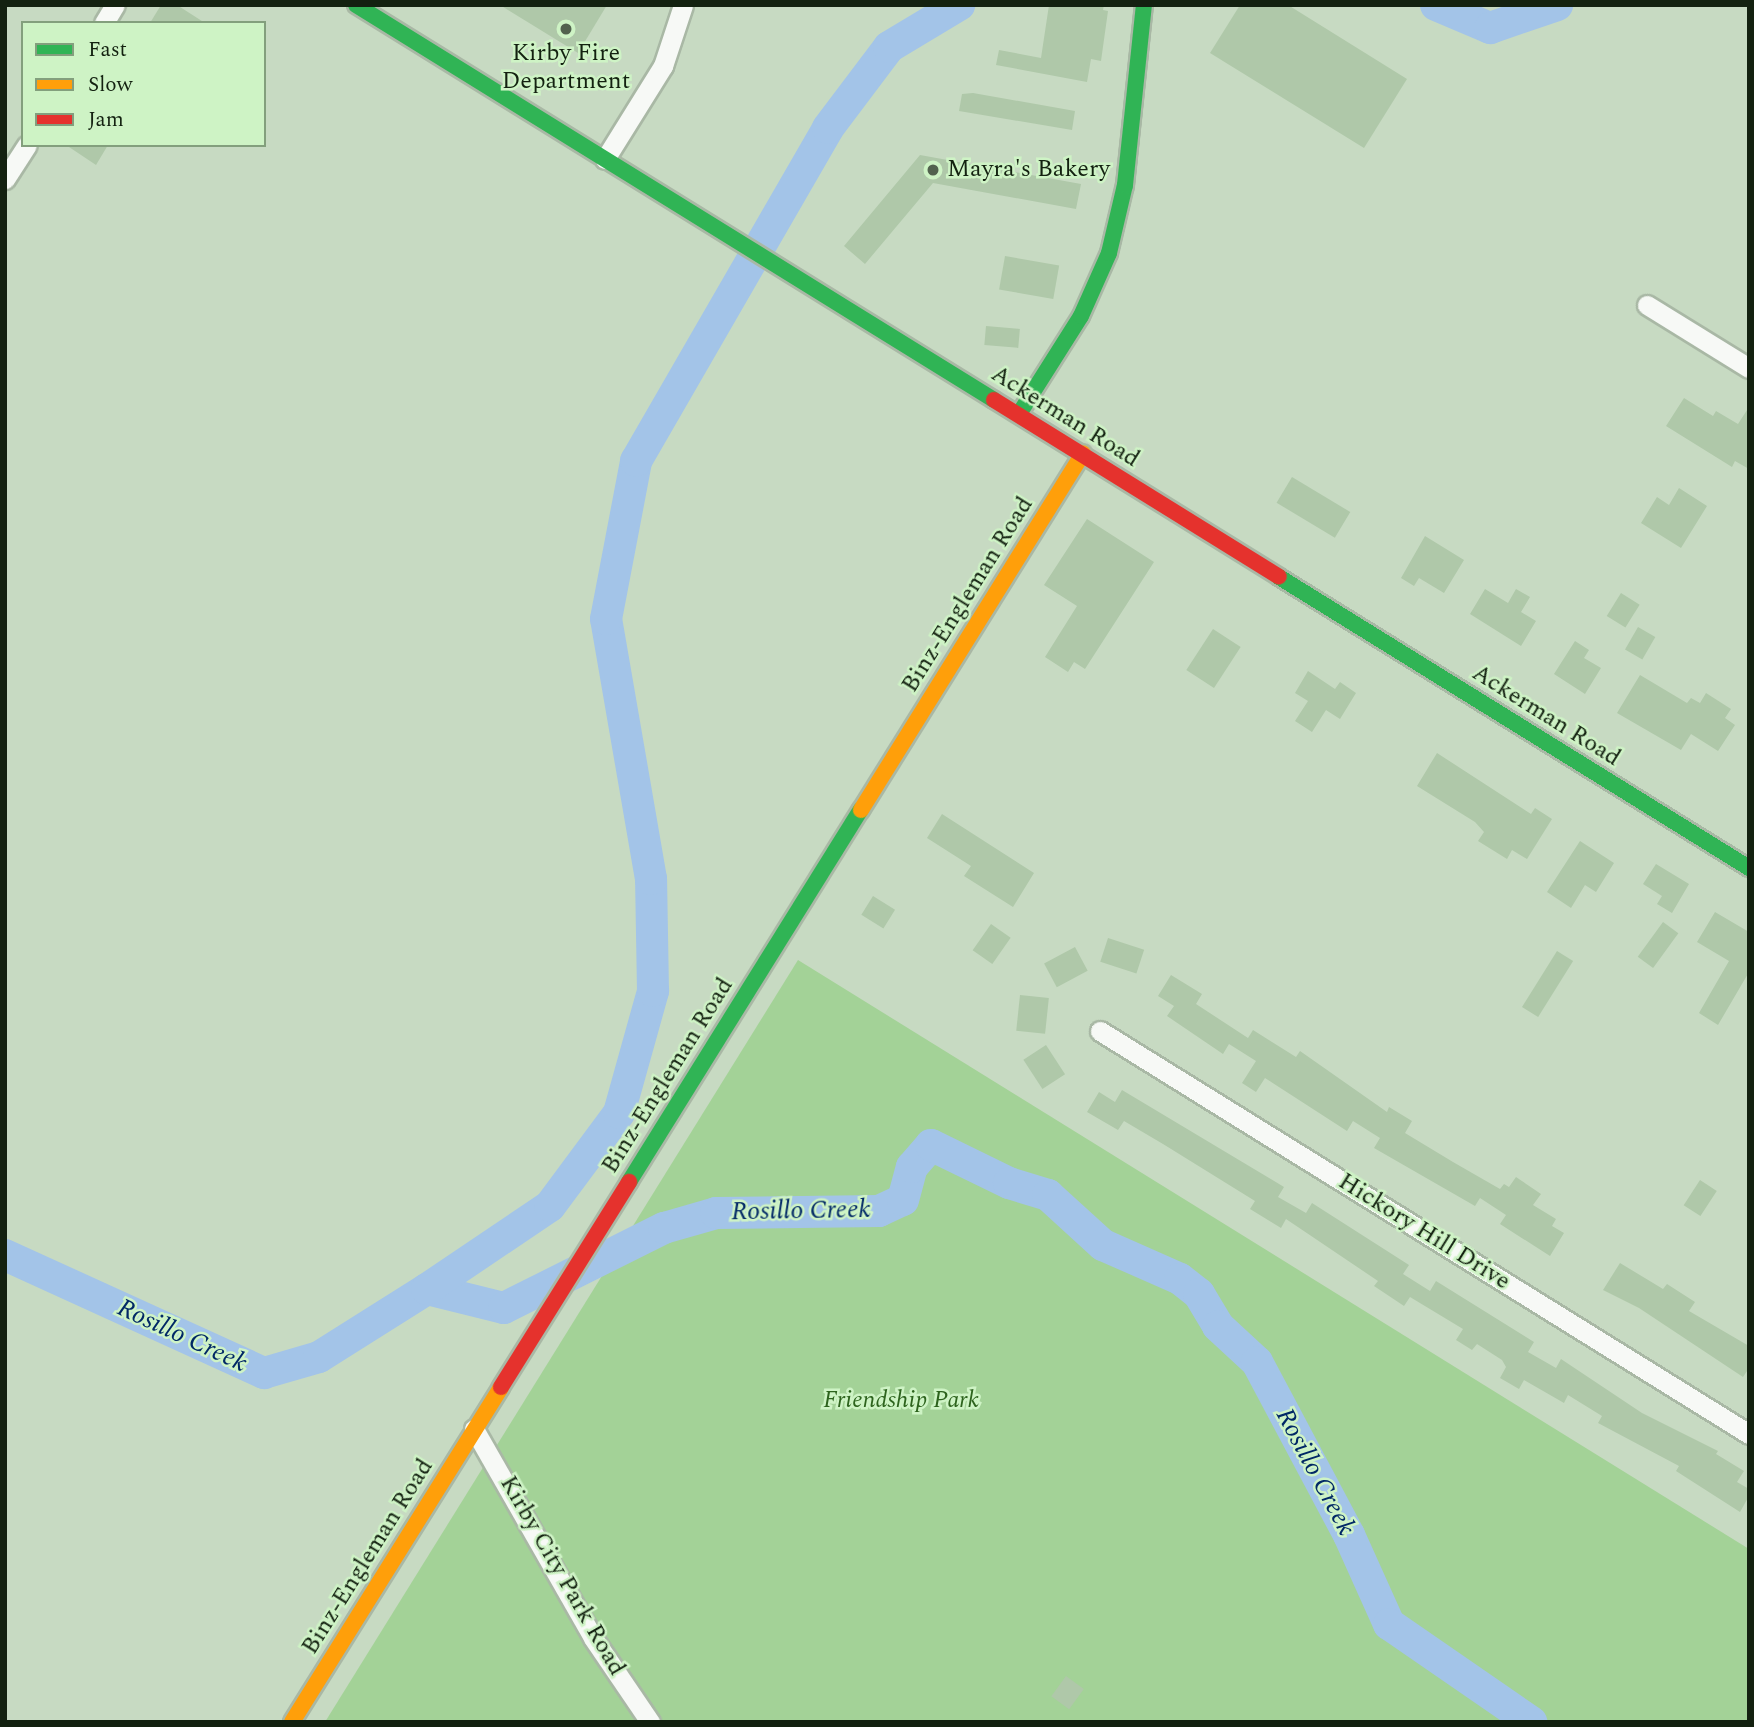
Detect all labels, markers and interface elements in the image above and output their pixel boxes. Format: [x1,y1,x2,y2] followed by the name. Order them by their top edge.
[21,21,266,147] legend
[558,21,574,37] marker: Kirby Fire Department
[88,34,127,66] text: Fast
[502,40,630,96] place label: Kirby Fire Department
[88,69,132,101] text: Slow
[88,104,124,136] text: Jam
[947,156,1110,184] place label: Mayra's Bakery
[925,162,941,178] marker: Mayra's Bakery
[986,360,1144,474] street label: Ackerman Road
[896,492,1040,698] street label: Binz-Engleman Road
[1467,659,1625,773] street label: Ackerman Road
[596,973,740,1179] street label: Binz-Engleman Road
[1333,1168,1515,1296] street label: Hickory Hill Drive
[731,1194,871,1228] water label: Rosillo Creek
[112,1292,252,1380] water label: Rosillo Creek
[823,1387,979,1415] park label: Friendship Park
[1268,1403,1362,1541] water label: Rosillo Creek
[296,1454,440,1660] street label: Binz-Engleman Road
[493,1471,631,1681] street label: Kirby City Park Road

